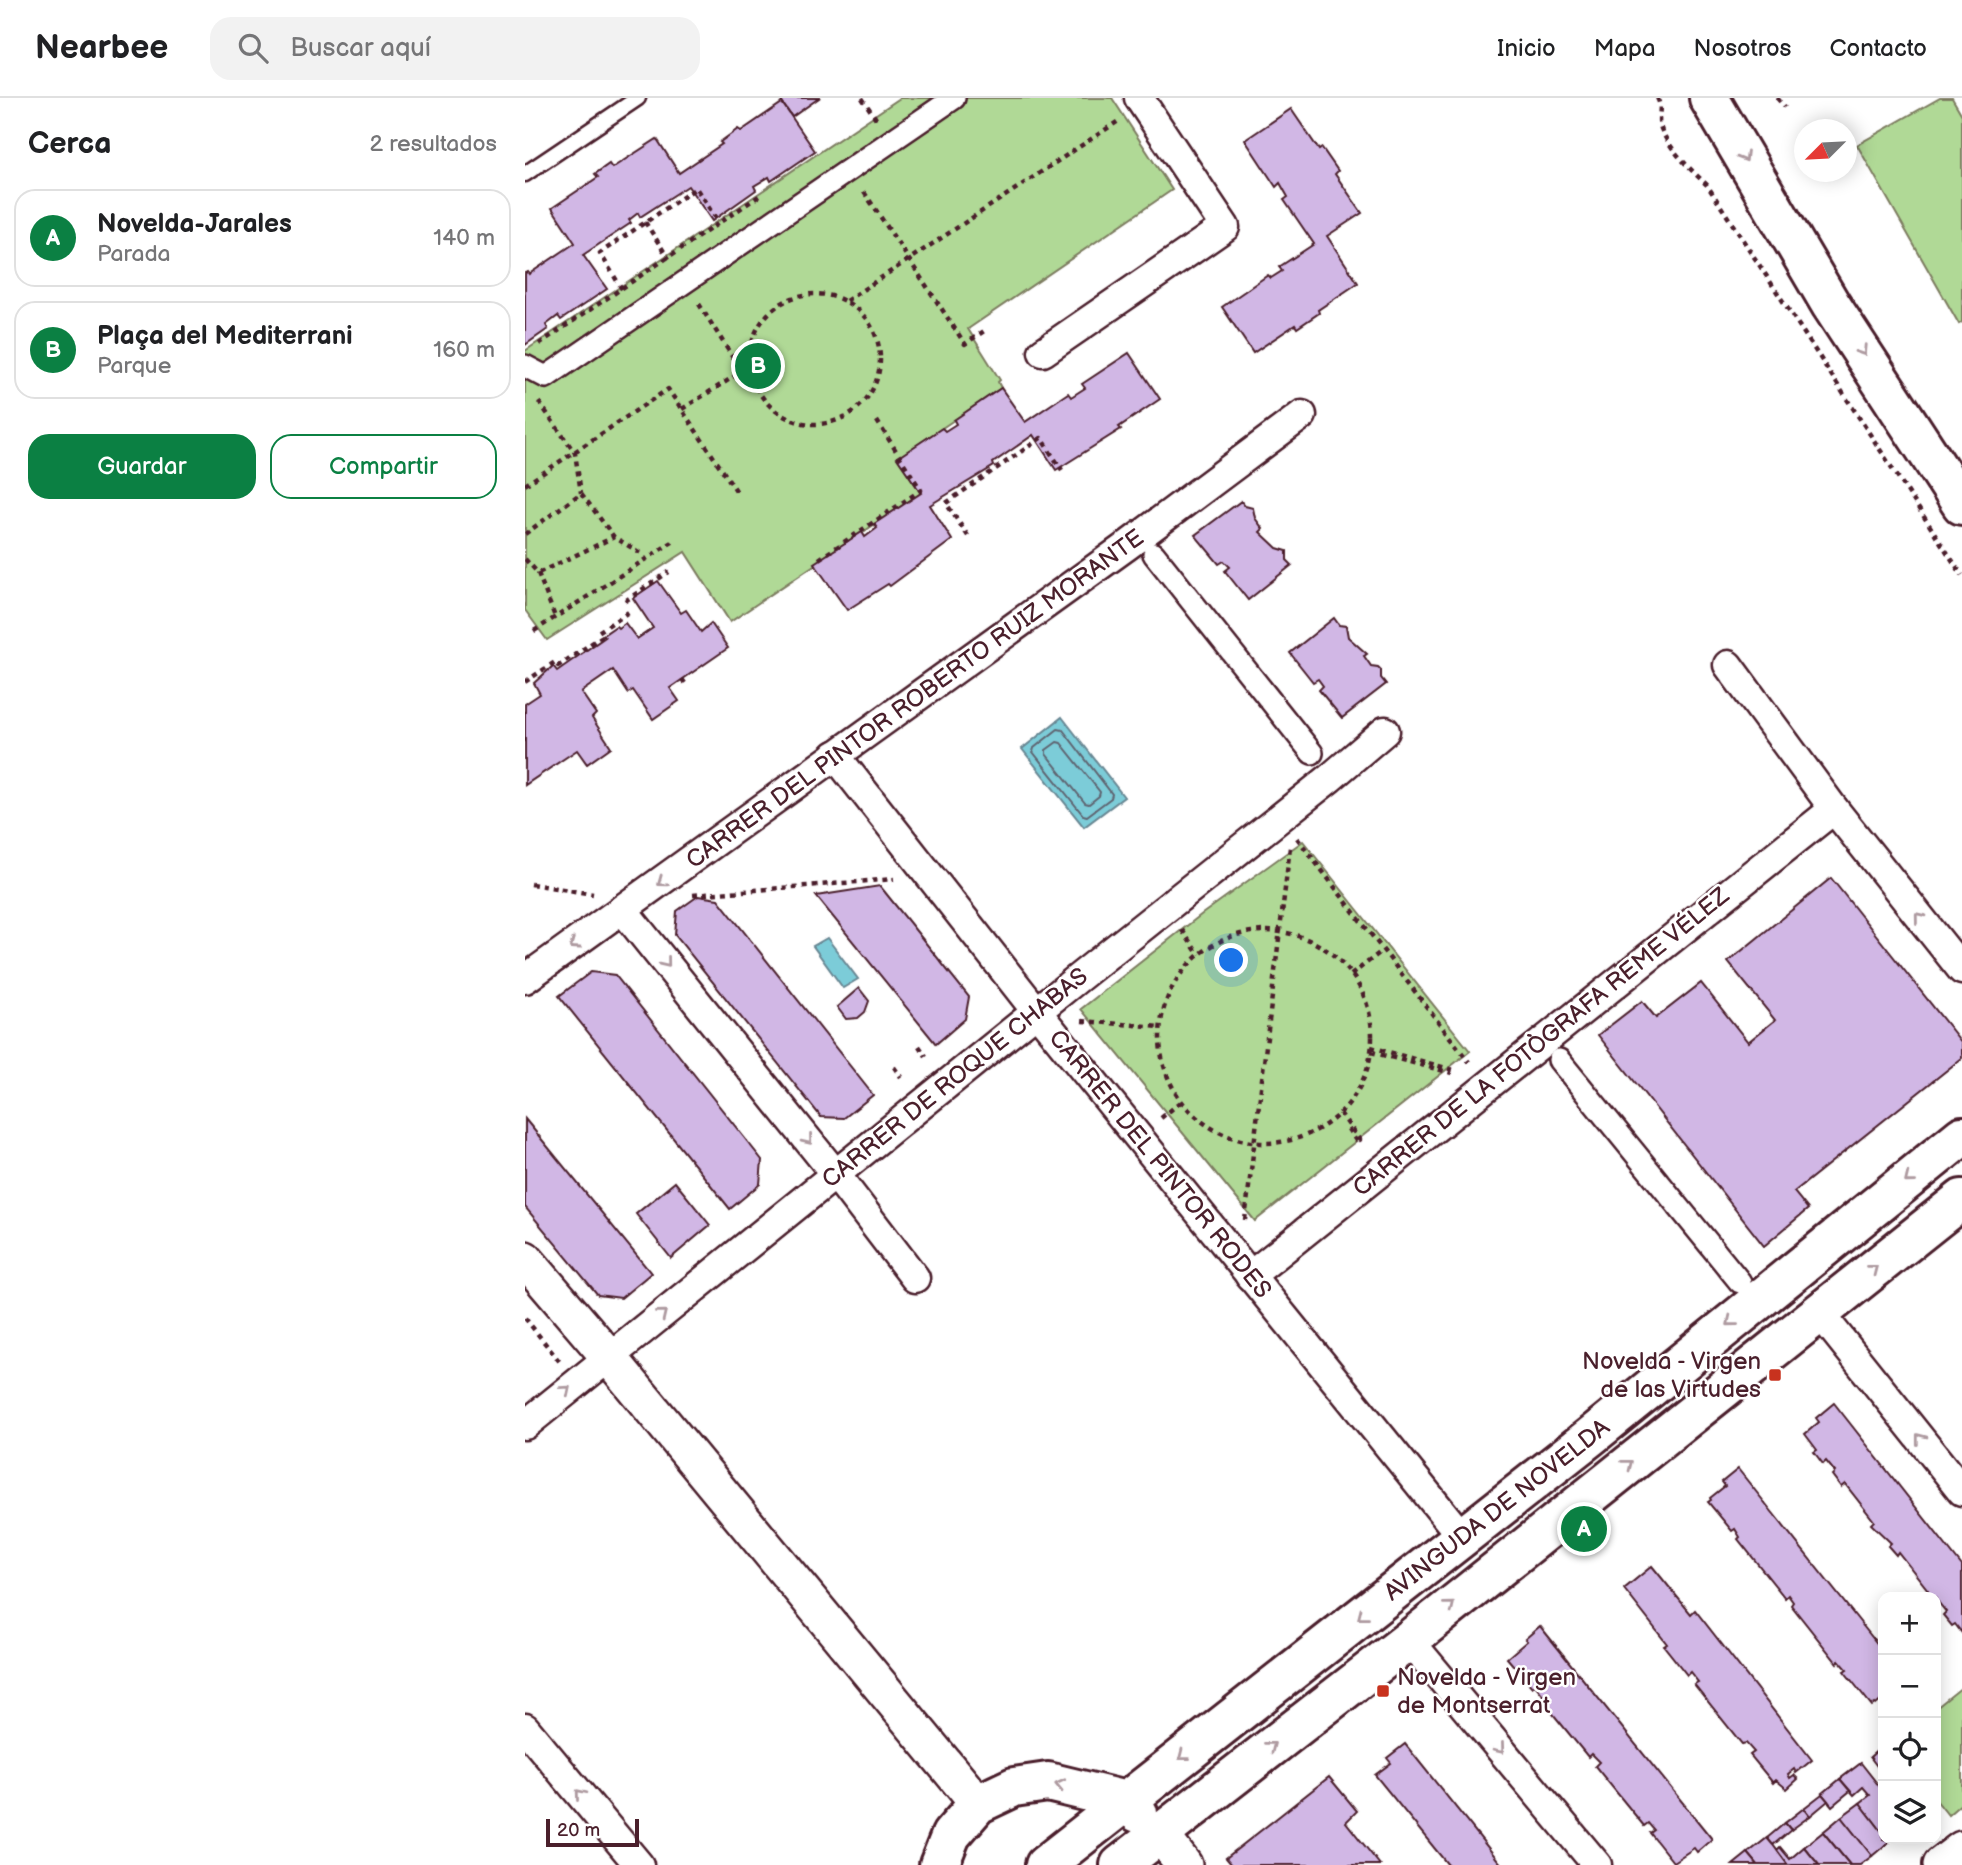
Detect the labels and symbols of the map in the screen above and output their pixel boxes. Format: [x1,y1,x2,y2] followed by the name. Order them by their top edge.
[1794,119,1857,182] north arrow
[1736,149,1749,162] one-way arrow
[735,340,781,392] pin: B
[1853,344,1866,357] one-way arrow
[680,523,1150,875] street label: CARRER DEL PINTOR ROBERTO RUIZ MORANTE
[657,874,669,886] one-way arrow
[1347,880,1735,1203] street label: CARRER DE LA FOTÒGRAFA REME VÉLEZ
[1915,912,1928,924] one-way arrow
[569,936,582,949] one-way arrow
[1214,943,1248,977] your location
[657,955,670,967] one-way arrow
[816,962,1094,1194] street label: CARRER DE ROQUE CHABAS
[1043,1024,1277,1304] street label: CARRER DEL PINTOR RODES
[800,1133,813,1145] one-way arrow
[1904,1171,1916,1184] one-way arrow
[1865,1265,1877,1278] one-way arrow
[653,1310,666,1322] one-way arrow
[1727,1313,1739,1326] one-way arrow
[1582,1347,1761,1404] place label: Novelda - Virgen de las Virtudes
[1767,1367,1783,1383] marker: Novelda - Virgen de las Virtudes
[558,1386,571,1398] one-way arrow
[1379,1413,1615,1607] street label: AVINGUDA DE NOVELDA
[1915,1433,1928,1446] one-way arrow
[1619,1460,1632,1472] one-way arrow
[1561,1503,1607,1555] pin: A
[1443,1602,1455,1615] one-way arrow
[1357,1608,1370,1621] one-way arrow
[1397,1663,1576,1720] place label: Novelda - Virgen de Montserrat
[1375,1683,1391,1699] marker: Novelda - Virgen de Montserrat
[1492,1741,1504,1754] one-way arrow
[1263,1742,1275,1755] one-way arrow
[1178,1748,1190,1761] one-way arrow
[1054,1779,1066,1793] one-way arrow
[576,1789,588,1802] one-way arrow
[546,1816,639,1848] scale bar

